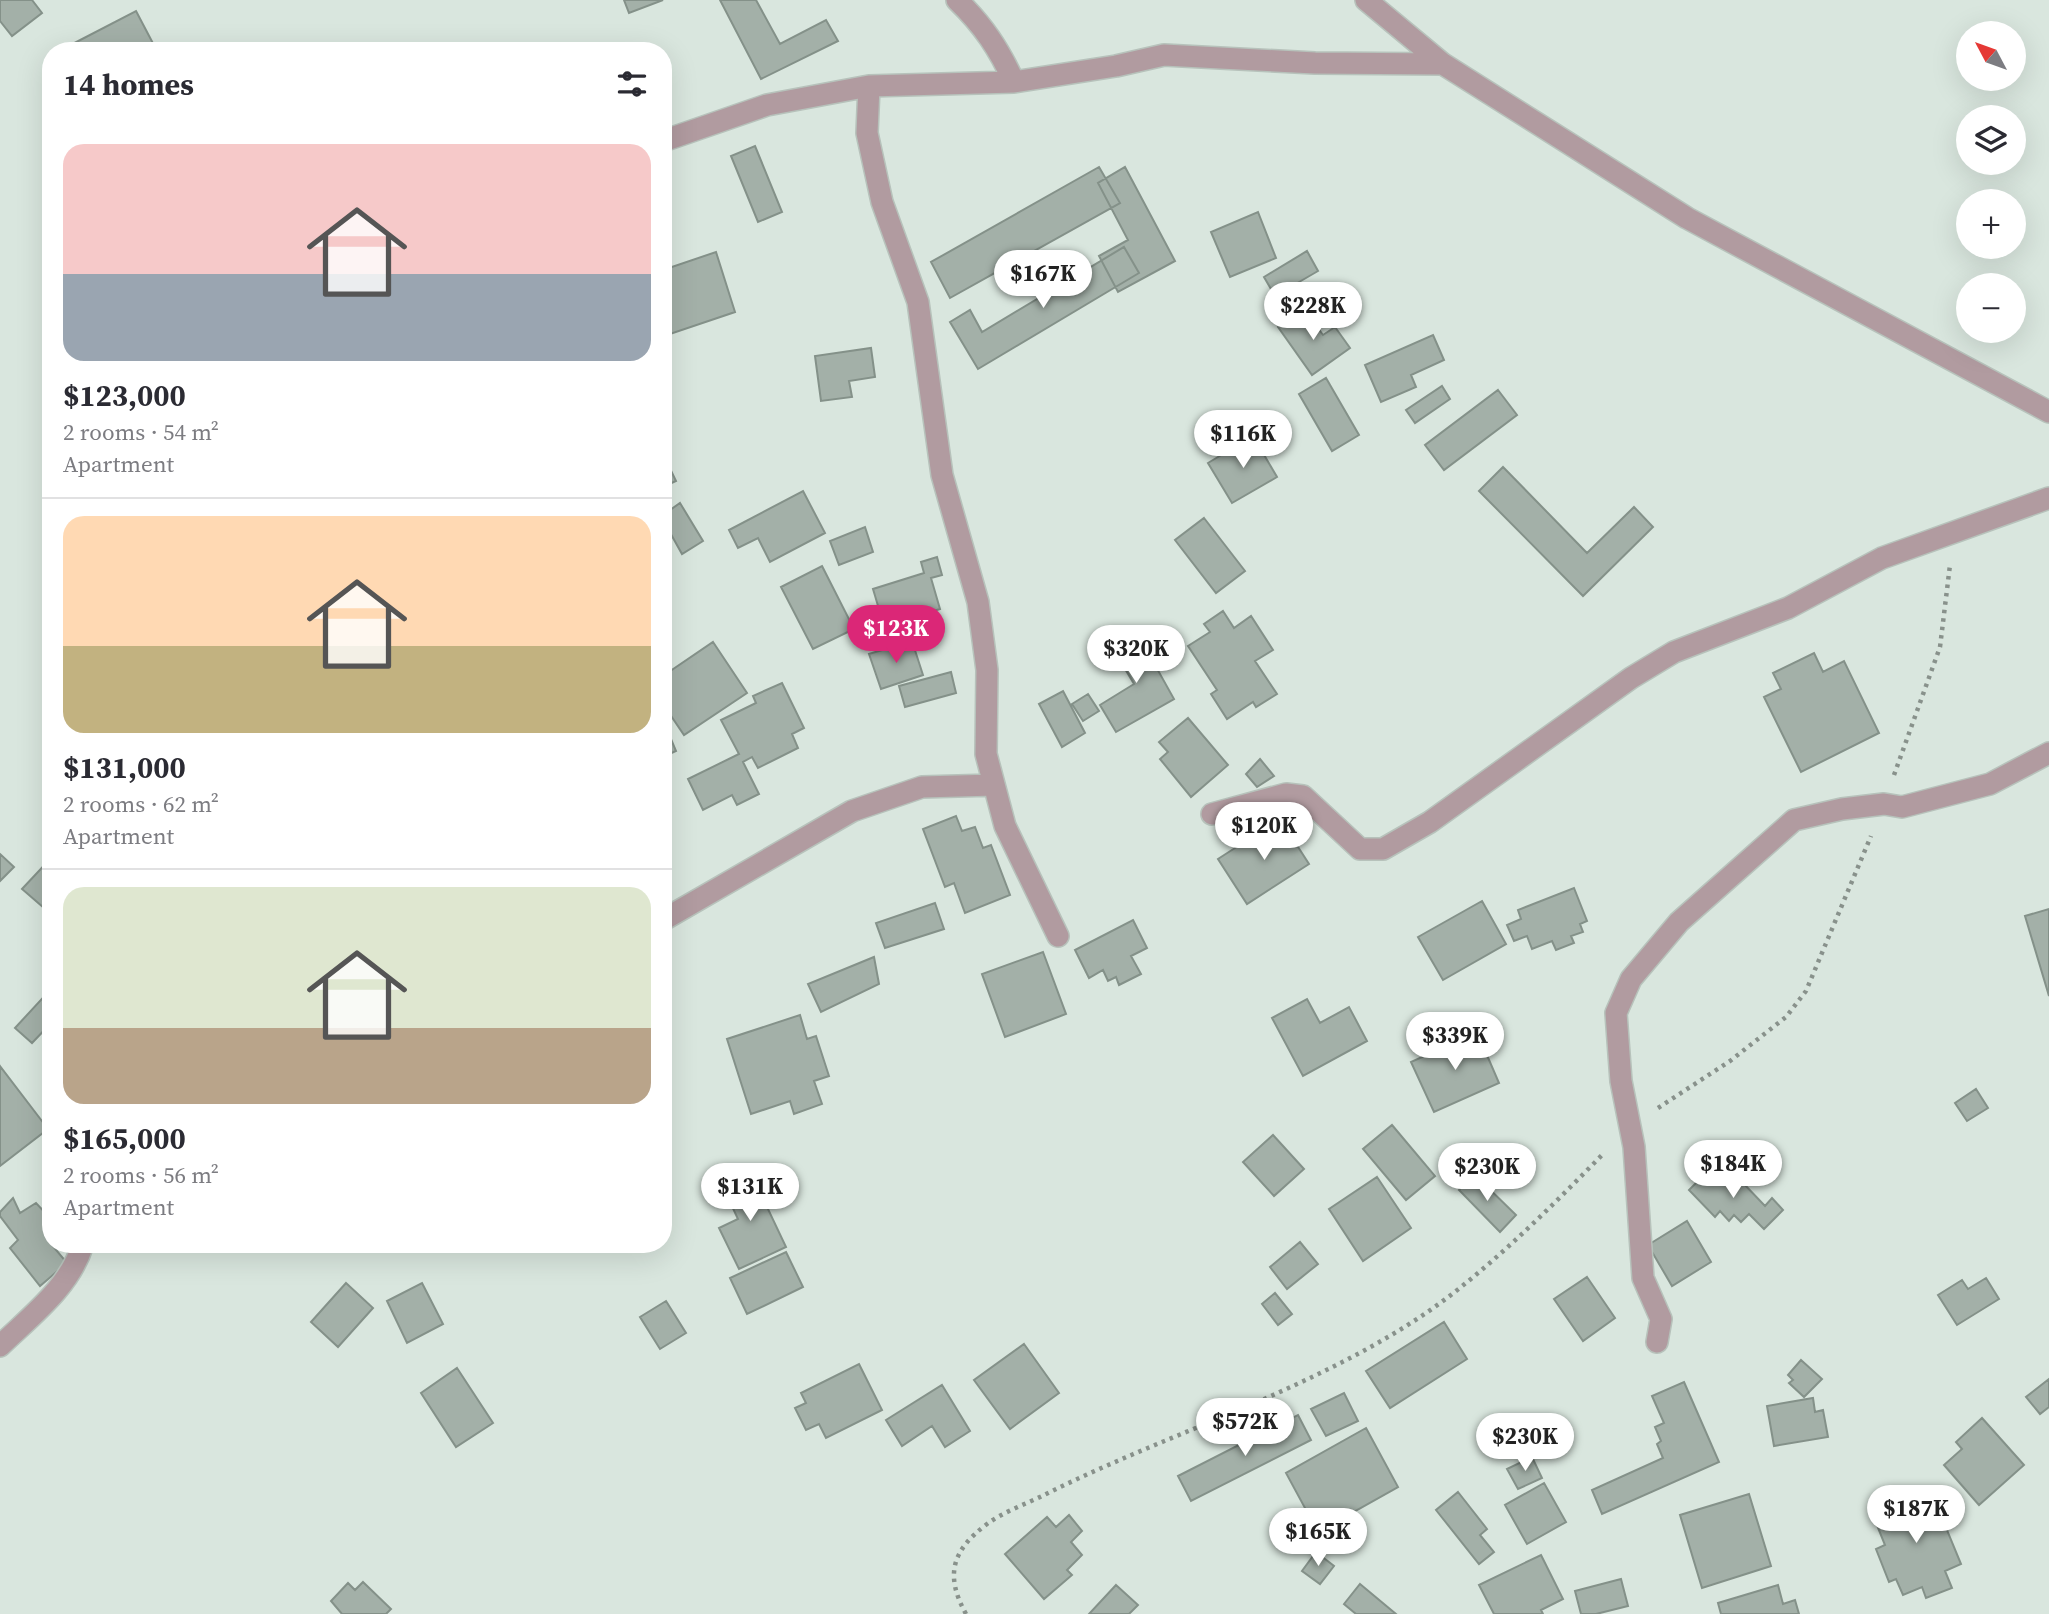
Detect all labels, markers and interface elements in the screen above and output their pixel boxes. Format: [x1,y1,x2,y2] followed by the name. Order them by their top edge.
[1956,21,2026,91] north arrow
[1956,21,2026,343] map controls
[63,64,194,105] text: 14 homes
[613,65,651,103] icon: filters
[1956,105,2026,175] button: layers
[294,189,420,315] icon: home
[1956,189,2026,259] button: +
[994,250,1092,310] pin: $167K
[1010,257,1076,289] text: $167K
[1956,273,2026,343] button: −
[1264,282,1362,342] pin: $228K
[1280,289,1346,321] text: $228K
[63,375,186,416] text: $123,000
[1194,410,1292,470] pin: $116K
[63,416,219,448] text: 2 rooms · 54 m²
[1210,417,1276,449] text: $116K
[63,448,174,480] text: Apartment
[294,561,420,687] icon: home
[847,606,945,665] pin: $123K
[863,612,929,644] text: $123K
[1087,626,1185,685] pin: $320K
[1103,632,1169,664] text: $320K
[63,747,186,788] text: $131,000
[63,788,219,820] text: 2 rooms · 62 m²
[1215,802,1313,862] pin: $120K
[1231,809,1297,841] text: $120K
[63,820,174,852] text: Apartment
[294,932,420,1058] icon: home
[1406,1012,1504,1072] pin: $339K
[1422,1019,1488,1051] text: $339K
[63,1118,186,1159] text: $165,000
[1684,1140,1782,1200] pin: $184K
[1438,1144,1536,1203] pin: $230K
[1700,1147,1766,1179] text: $184K
[1454,1150,1520,1182] text: $230K
[63,1159,219,1191] text: 2 rooms · 56 m²
[701,1164,799,1223] pin: $131K
[717,1170,783,1202] text: $131K
[63,1191,174,1223] text: Apartment
[1196,1398,1294,1458] pin: $572K
[1212,1405,1278,1437] text: $572K
[1476,1414,1574,1473] pin: $230K
[1492,1420,1558,1452] text: $230K
[1867,1486,1965,1545] pin: $187K
[1883,1492,1949,1524] text: $187K
[1269,1508,1367,1568] pin: $165K
[1285,1515,1351,1547] text: $165K

